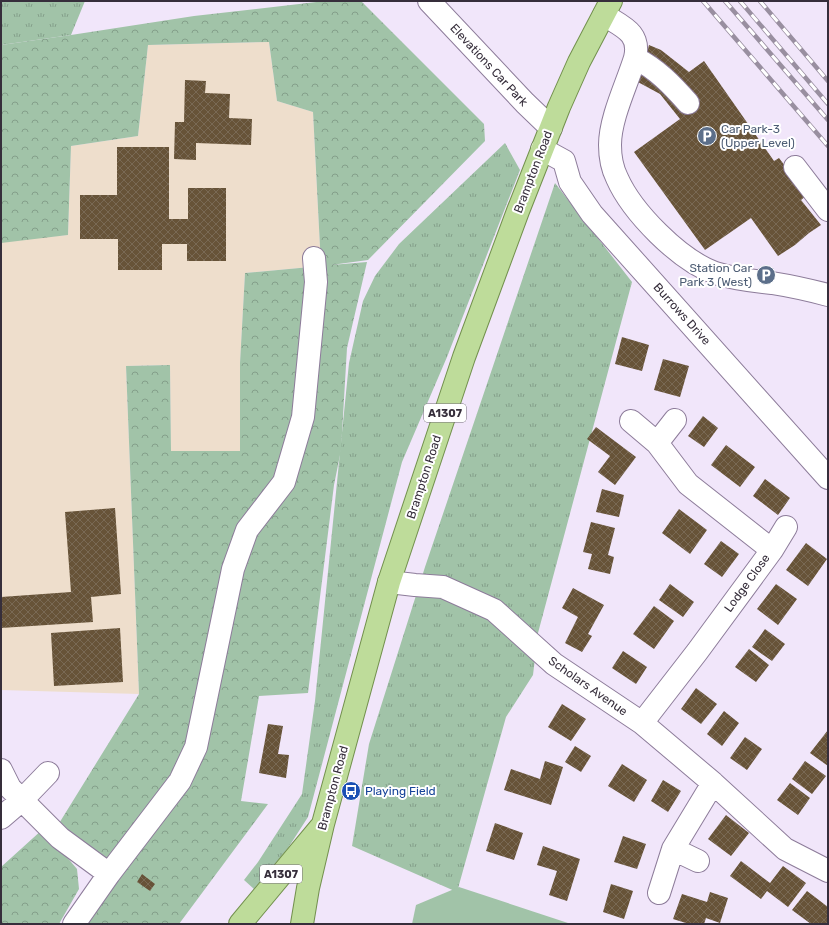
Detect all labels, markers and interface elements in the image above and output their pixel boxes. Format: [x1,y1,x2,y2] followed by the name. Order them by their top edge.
[447,21,531,110] street label: Elevations Car Park
[721,122,795,150] place label: Car Park-3 (Upper Level)
[696,125,718,147] parking icon: Car Park-3 (Upper Level)
[511,129,555,215] street label: Brampton Road
[679,261,752,289] place label: Station Car Park 3 (West)
[755,264,777,286] parking icon: Station Car Park 3 (West)
[651,280,714,348] street label: Burrows Drive
[424,404,466,422] road number: A1307
[404,433,444,521] street label: Brampton Road
[721,551,773,615] street label: Lodge Close
[546,654,630,719] street label: Scholars Avenue
[315,744,351,832] street label: Brampton Road
[340,780,362,802] bus stop icon: Playing Field
[365,784,436,798] place label: Playing Field
[260,865,302,883] road number: A1307

